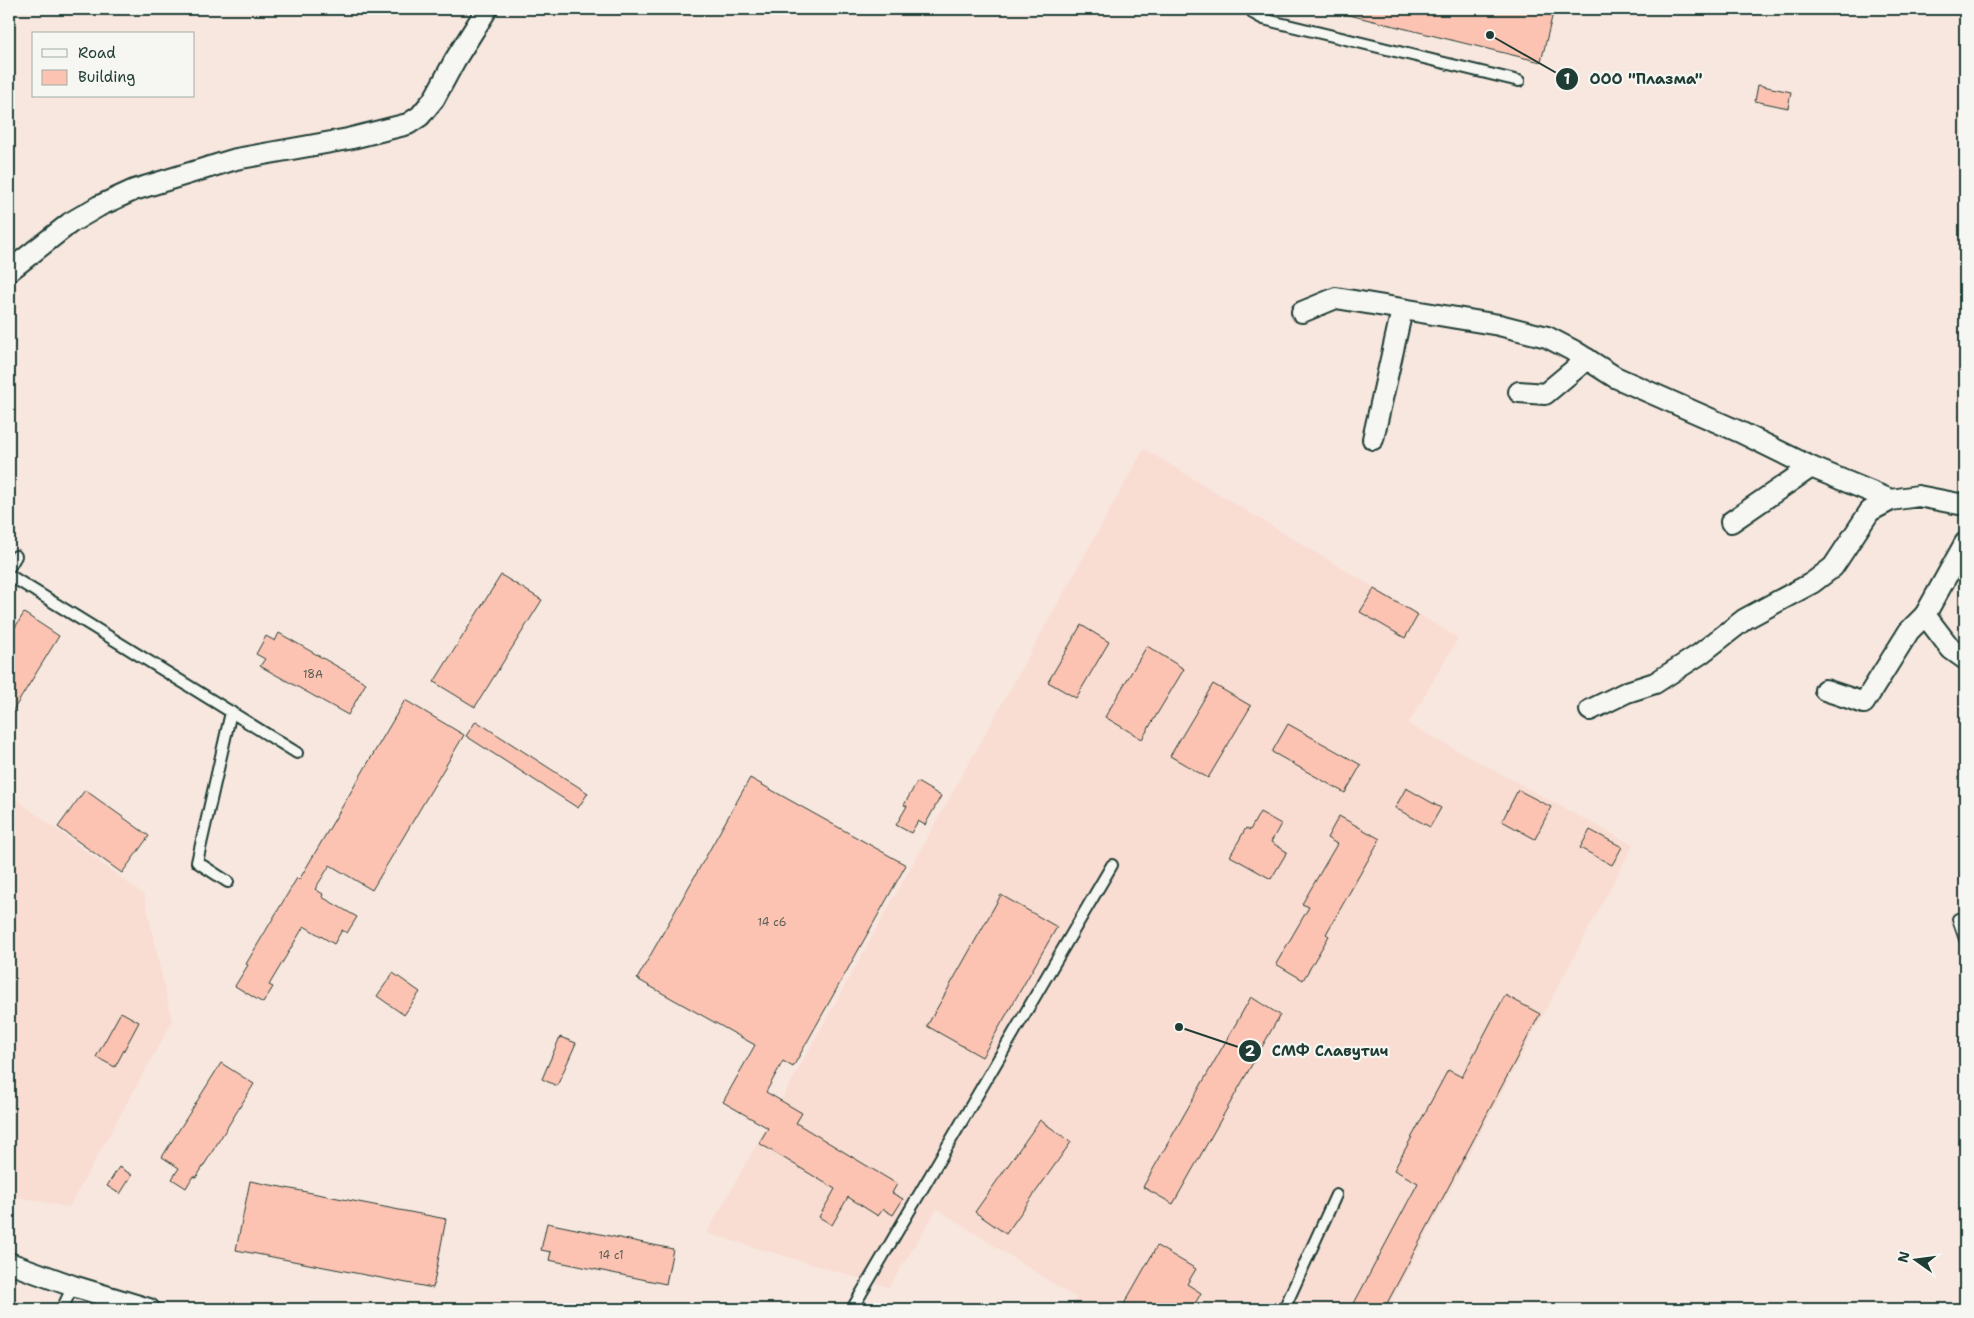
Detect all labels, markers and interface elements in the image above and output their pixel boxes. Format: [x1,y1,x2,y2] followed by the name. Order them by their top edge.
[32,32,195,98] legend
[78,43,116,63] text: Road
[1554,64,1712,94] callout: ООО "Плазма"
[78,67,135,87] text: Building
[1564,69,1571,89] text: 1
[1589,69,1703,89] text: ООО "Плазма"
[303,667,323,682] house number: 18А
[758,915,786,930] house number: 14 с6
[1237,1036,1399,1066] callout: СМФ Славутич
[1245,1041,1256,1061] text: 2
[1272,1041,1388,1061] text: СМФ Славутич
[1892,1236,1942,1286] north arrow
[599,1248,623,1263] house number: 14 с1
[1893,1249,1913,1264] text: N

